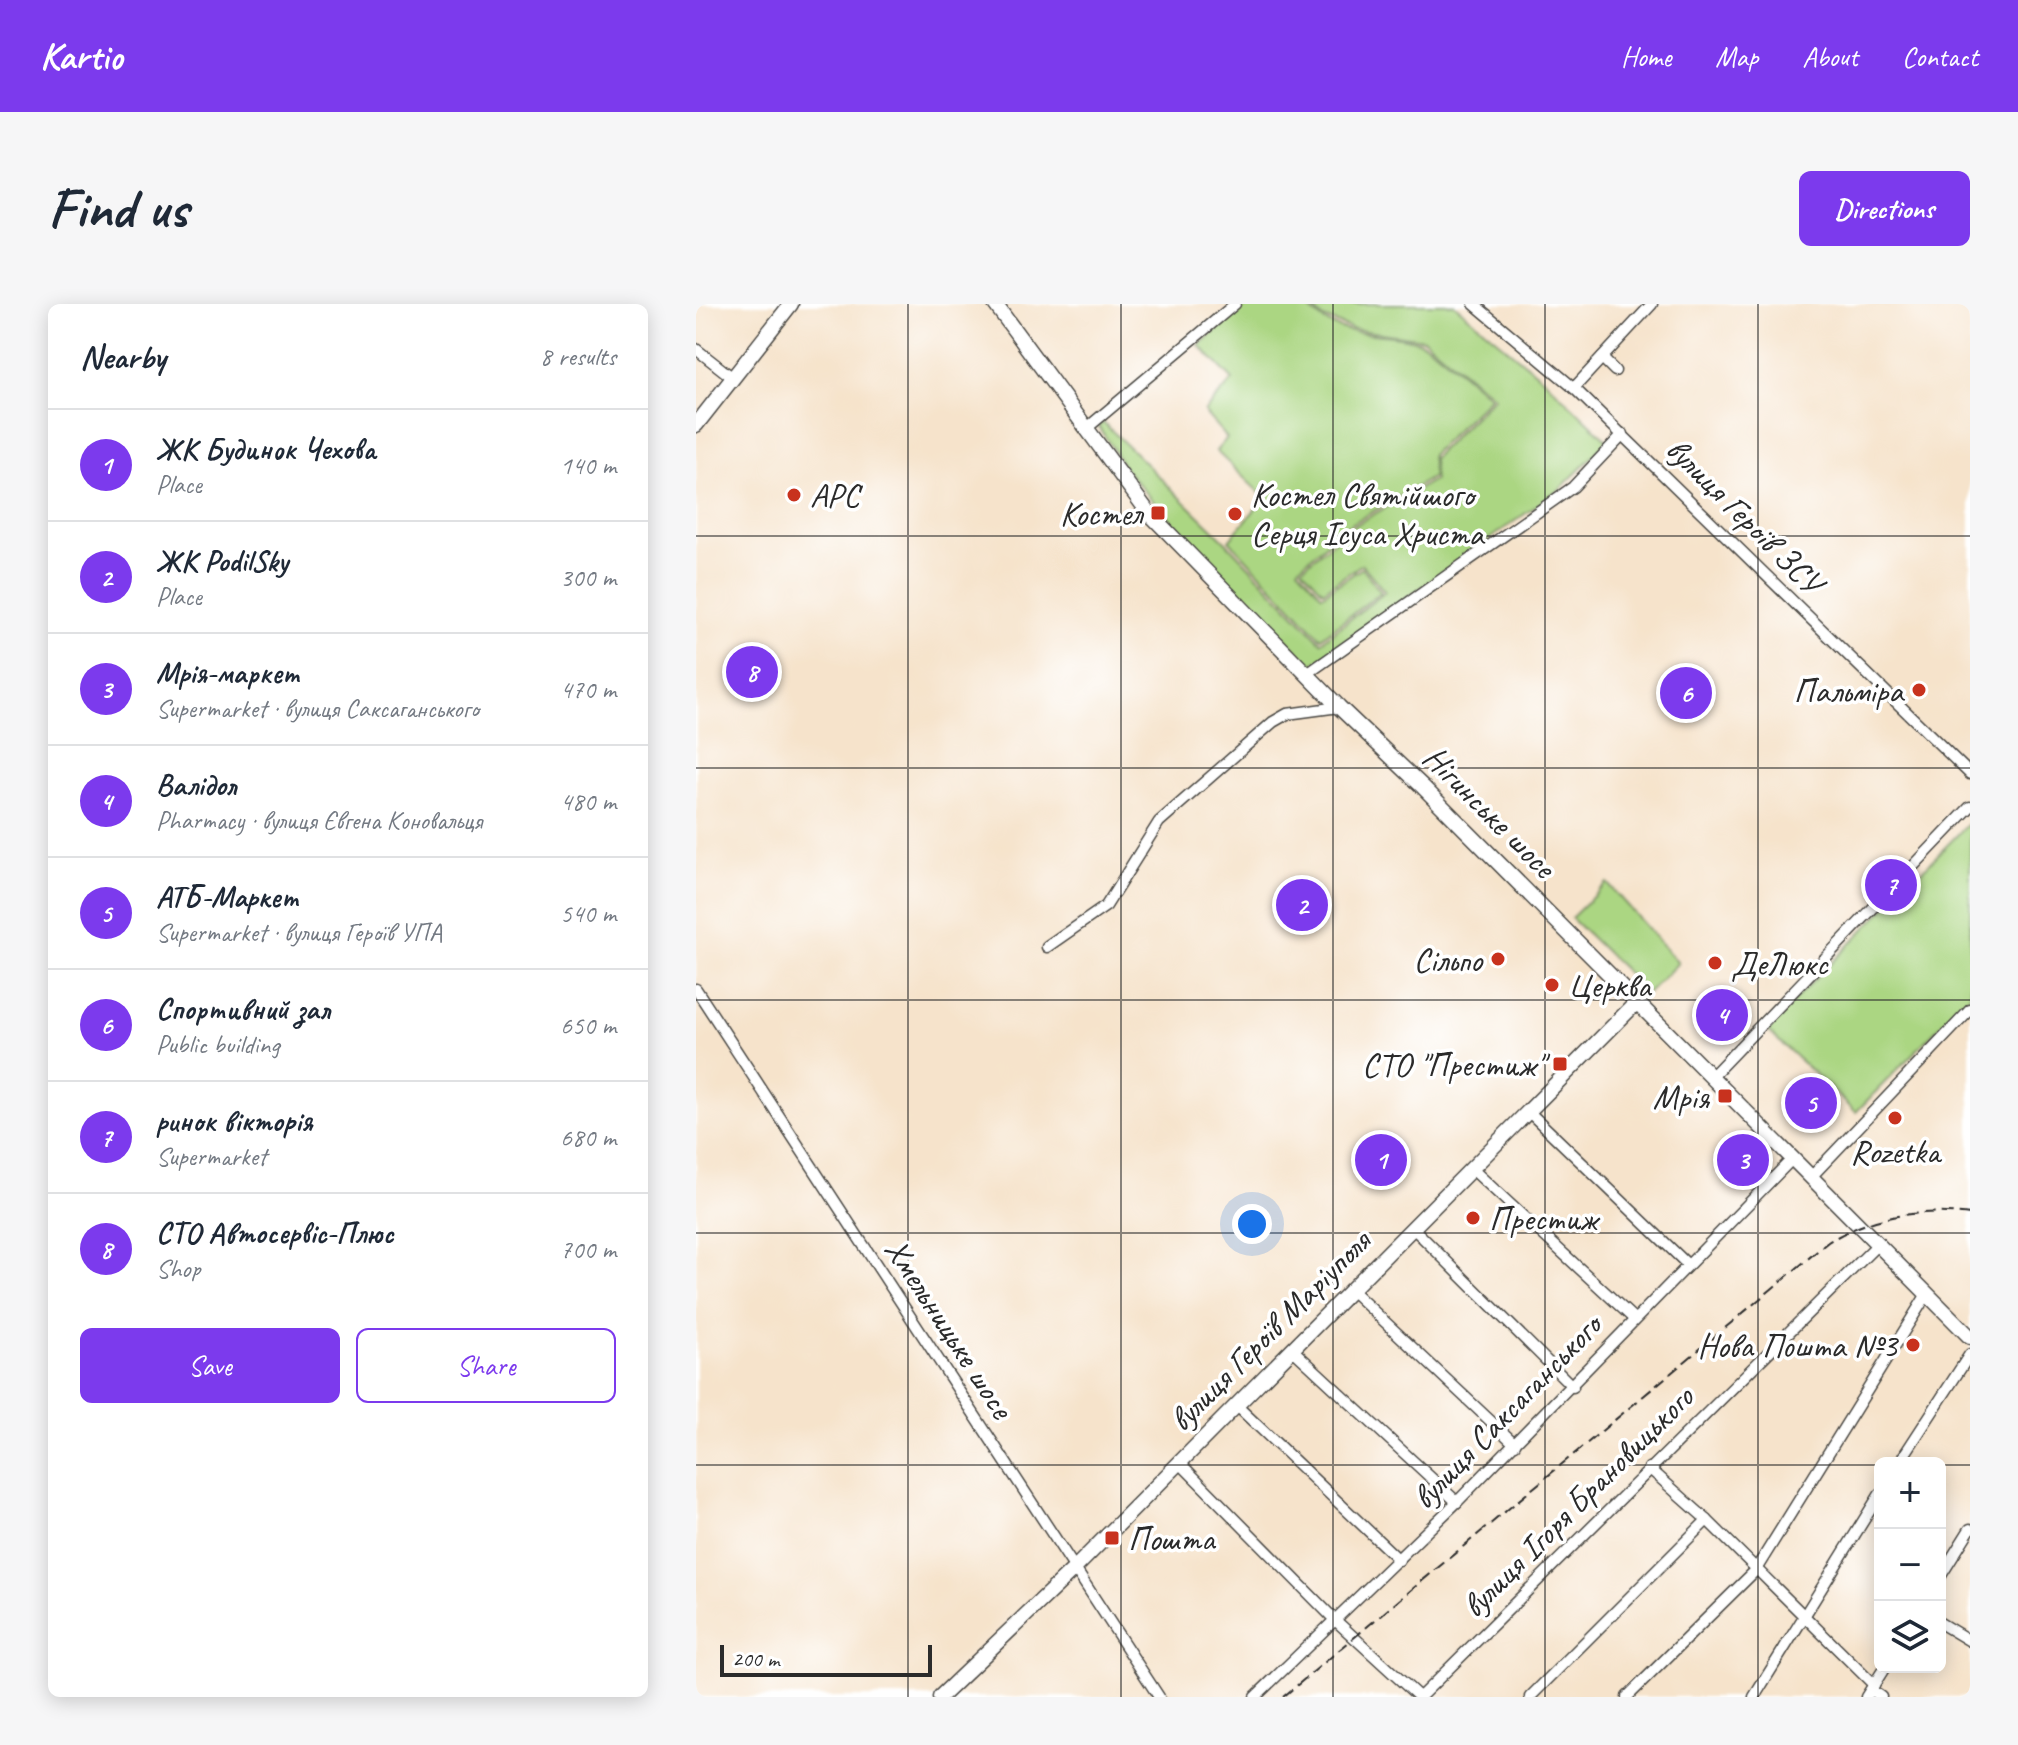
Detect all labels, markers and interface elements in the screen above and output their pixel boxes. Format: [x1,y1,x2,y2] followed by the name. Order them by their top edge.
[40,33,122,80] text: Kartio
[1621,39,1671,74] text: Home
[1715,39,1758,74] text: Map
[1802,39,1858,74] text: About
[1902,39,1978,74] text: Contact
[1799,171,1970,246] button: Directions
[48,173,188,244] text: Find us
[80,335,166,378] text: Nearby
[540,340,616,373] text: 8 results
[1657,428,1836,607] street label: вулиця Героїв ЗСУ
[156,430,375,468] text: ЖК Будинок Чехова
[100,449,112,482] text: 1
[560,449,616,482] text: 140 m
[156,468,202,501] text: Place
[1251,473,1486,555] place label: Костел Святійшого Серця Ісуса Христа
[810,474,864,517] place label: АРС
[785,486,803,504] marker: АРС
[1060,492,1145,535] place label: Костел
[1149,504,1167,522] marker: Костел
[1226,505,1244,523] marker: Костел Святійшого Серця Ісуса Христа
[156,542,288,580] text: ЖК PodilSky
[100,561,112,594] text: 2
[560,561,616,594] text: 300 m
[156,580,202,613] text: Place
[726,642,778,702] pin: 8
[156,654,298,692] text: Мрія-маркет
[1660,663,1712,723] pin: 6
[1794,669,1905,712] place label: Пальміра
[100,673,112,706] text: 3
[560,673,616,706] text: 470 m
[1910,681,1928,699] marker: Пальміра
[156,692,479,725] text: Supermarket · вулиця Саксаганського
[1414,736,1567,889] street label: Нігинське шосе
[156,766,237,804] text: Валідол
[100,785,112,818] text: 4
[560,785,616,818] text: 480 m
[156,804,482,837] text: Pharmacy · вулиця Євгена Коновальця
[1865,855,1917,915] pin: 7
[1276,875,1328,935] pin: 2
[156,878,299,916] text: АТБ-Маркет
[100,897,112,930] text: 5
[560,897,616,930] text: 540 m
[156,916,442,949] text: Supermarket · вулиця Героїв УПА
[1413,938,1484,981] place label: Сільпо
[1731,942,1829,985] place label: ДеЛюкс
[1489,950,1507,968] marker: Сільпо
[1706,954,1724,972] marker: ДеЛюкс
[1568,964,1653,1007] place label: Церква
[1543,976,1561,994] marker: Церква
[1696,985,1748,1045] pin: 4
[156,990,330,1028] text: Спортивний зал
[100,1009,112,1042] text: 6
[560,1009,616,1042] text: 650 m
[156,1028,279,1061] text: Public building
[1362,1043,1551,1086] place label: СТО "Престиж"
[1551,1055,1569,1073] marker: СТО "Престиж"
[1785,1073,1837,1133] pin: 5
[1653,1075,1711,1118] place label: Мрія
[1716,1087,1734,1105] marker: Мрія
[156,1102,312,1140] text: ринок вікторія
[1886,1109,1904,1127] marker: Rozetka
[100,1121,112,1154] text: 7
[560,1121,616,1154] text: 680 m
[1355,1130,1407,1190] pin: 1
[1717,1130,1769,1190] pin: 3
[1850,1130,1943,1173] place label: Rozetka
[156,1140,267,1173] text: Supermarket
[1489,1197,1601,1240] place label: Престиж
[1232,1204,1272,1244] your location
[1464,1209,1482,1227] marker: Престиж
[156,1214,394,1252] text: СТО Автосервіс-Плюс
[1159,1219,1381,1440] street label: вулиця Героїв Маріуполя
[876,1230,1025,1428] street label: Хмельницьке шосе
[100,1233,112,1266] text: 8
[560,1233,616,1266] text: 700 m
[156,1252,200,1285] text: Shop
[1402,1302,1613,1518] street label: вулиця Саксаганського
[1698,1324,1900,1367] place label: Нова Пошта №3
[80,1328,340,1403] button: Save
[356,1328,616,1403] button: Share
[1904,1336,1922,1354] marker: Нова Пошта №3
[1452,1375,1704,1627] street label: вулиця Ігоря Брановицького
[1874,1457,1946,1673] map controls
[1874,1457,1946,1529] button: +
[1128,1517,1217,1560] place label: Пошта
[1103,1529,1121,1547] marker: Пошта
[1874,1529,1946,1601] button: −
[1874,1601,1946,1673] button: layers
[720,1641,932,1677] scale bar
[732,1645,779,1673] text: 200 m

